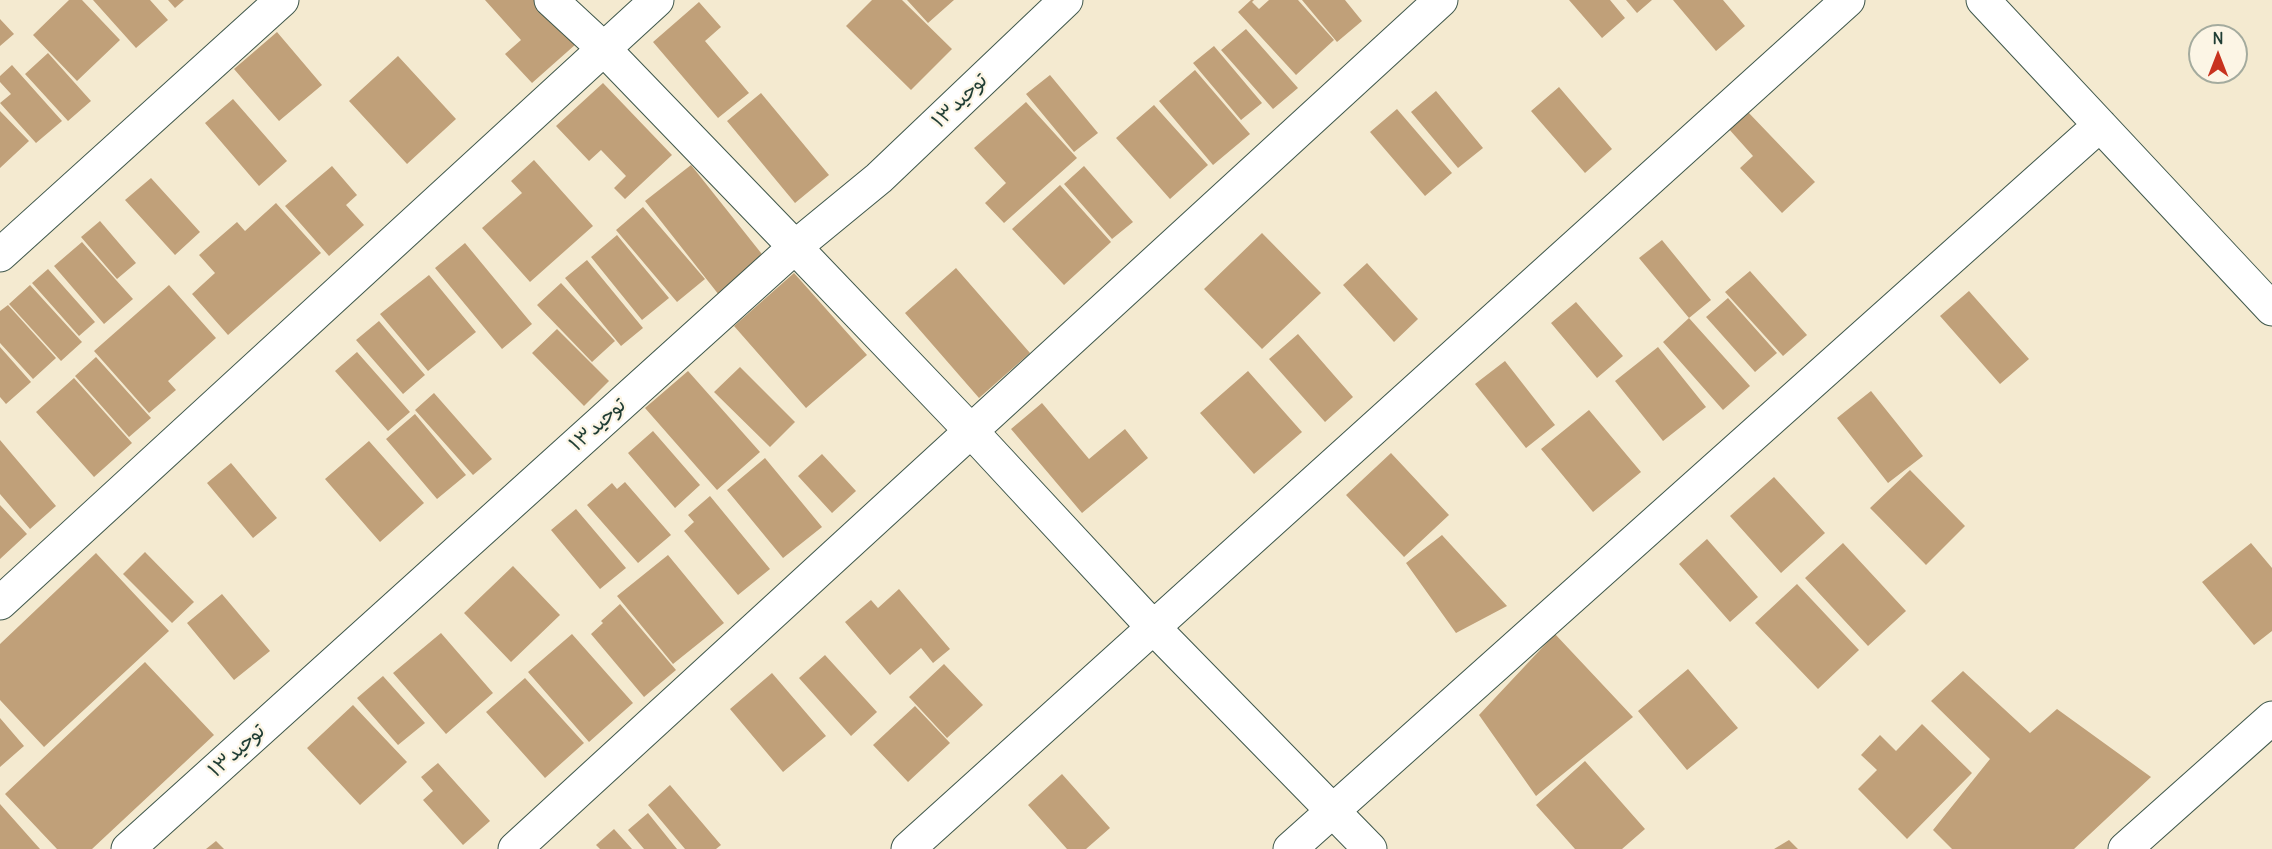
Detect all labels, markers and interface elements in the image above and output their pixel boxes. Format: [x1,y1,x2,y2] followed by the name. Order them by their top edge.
[2188,24,2248,84] north arrow
[2212,28,2224,48] text: N
[927,69,993,133] street label: توحید۱۳
[565,393,631,457] street label: توحید۱۳
[204,719,270,783] street label: توحید۱۳

